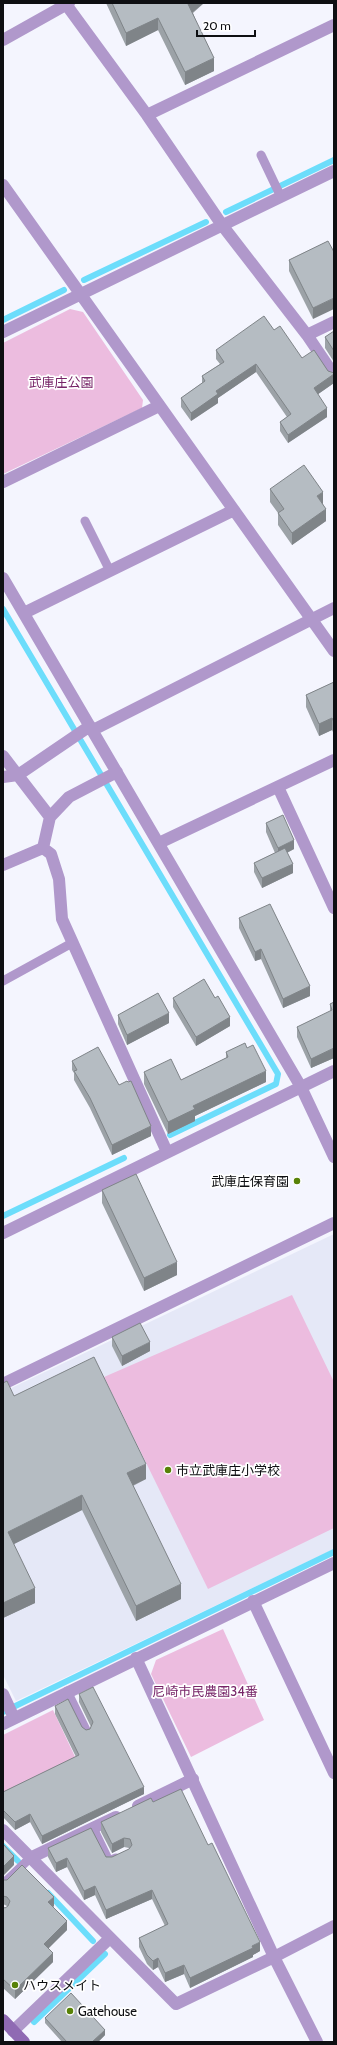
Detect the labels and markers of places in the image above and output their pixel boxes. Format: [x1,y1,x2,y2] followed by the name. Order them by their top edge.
[211,1173,289,1189] place label: 武庫庄保育園
[292,1176,302,1186] marker: 武庫庄保育園
[176,1462,280,1478] place label: 市立武庫庄小学校
[163,1465,173,1475] marker: 市立武庫庄小学校
[23,1977,101,1993] place label: ハウスメイト
[10,1980,20,1990] marker: ハウスメイト
[78,2003,137,2019] place label: Gatehouse
[65,2006,75,2016] marker: Gatehouse

